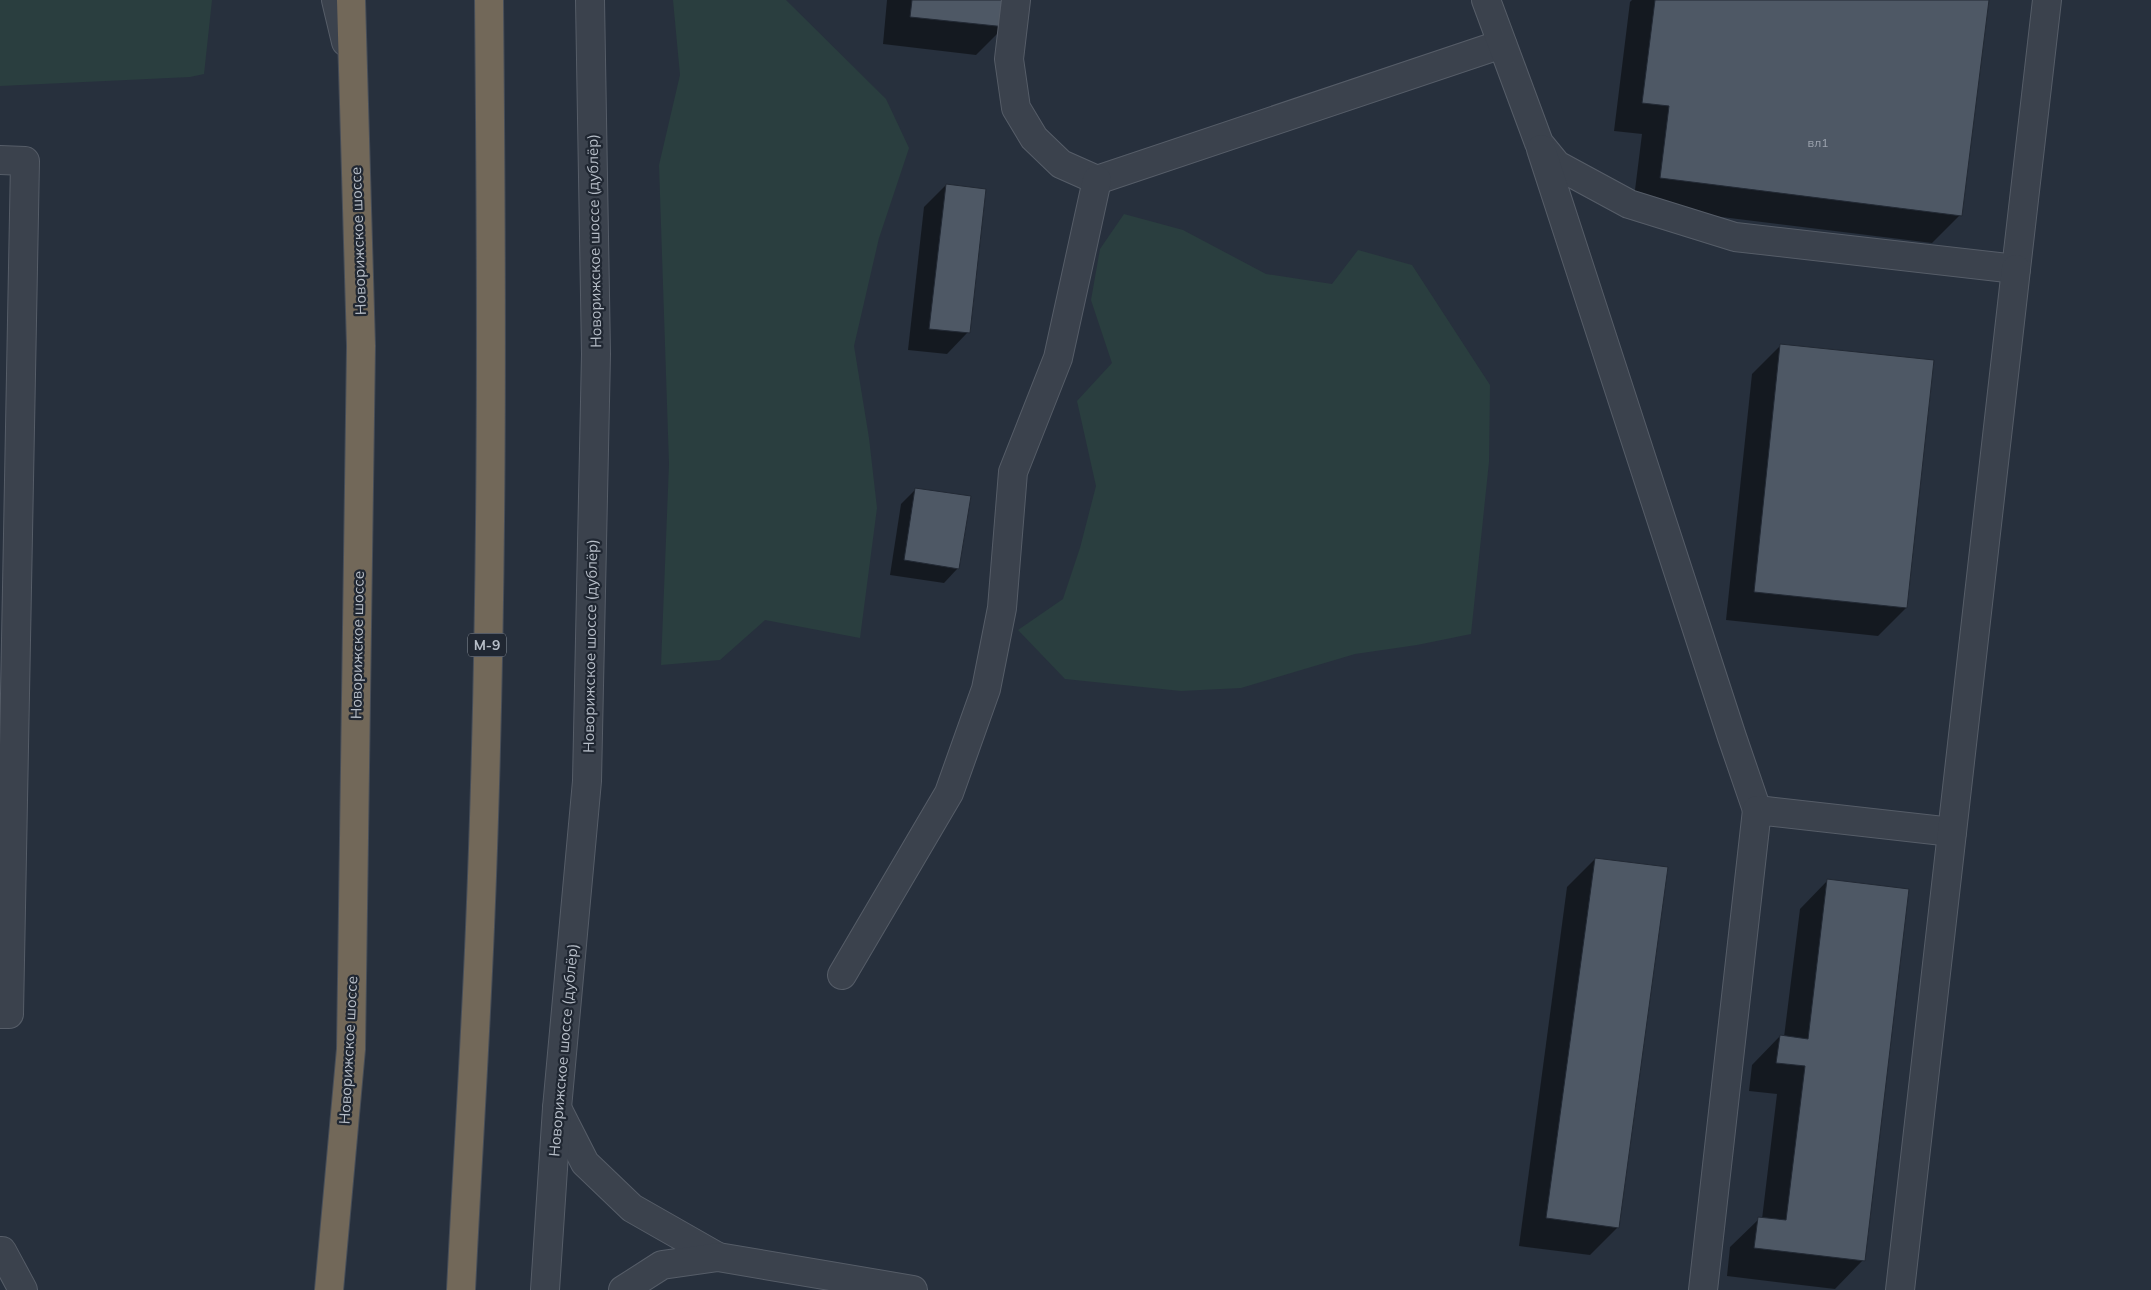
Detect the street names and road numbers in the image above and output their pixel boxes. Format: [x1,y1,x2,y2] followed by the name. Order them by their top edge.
[583,134,605,348] street label: Новорижское шоссе (дублёр)
[346,166,370,316] street label: Новорижское шоссе
[579,539,601,753] street label: Новорижское шоссе (дублёр)
[346,571,368,719] street label: Новорижское шоссе
[468,634,506,656] road number: М-9
[544,943,582,1157] street label: Новорижское шоссе (дублёр)
[335,975,361,1125] street label: Новорижское шоссе

